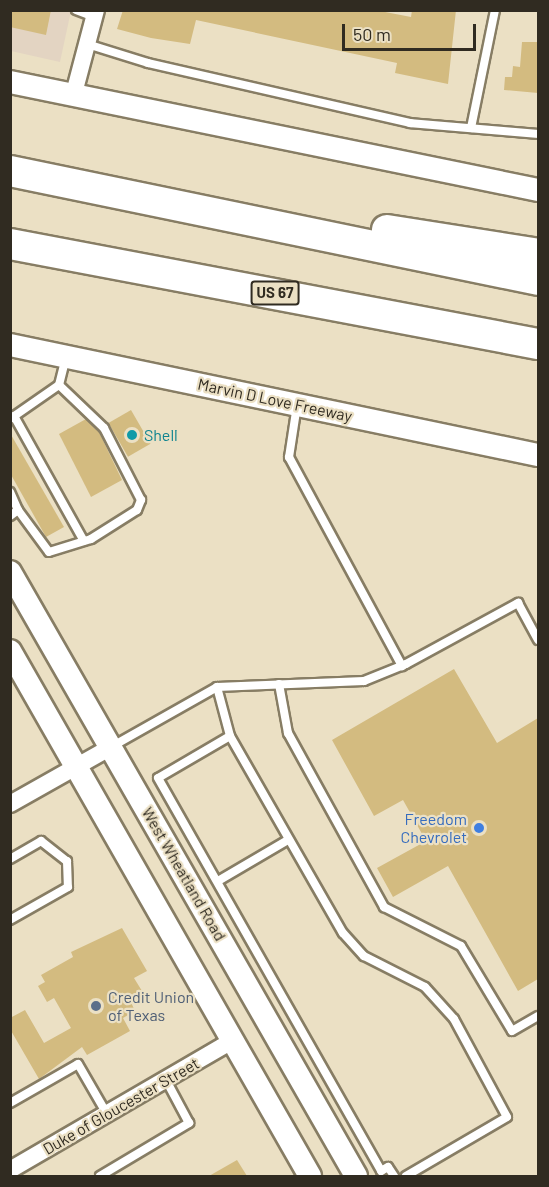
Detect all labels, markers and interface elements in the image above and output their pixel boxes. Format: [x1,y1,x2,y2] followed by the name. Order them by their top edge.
[345,12,478,50] scale bar
[353,23,391,45] text: 50 m
[250,281,300,305] road number: US 67
[196,374,354,426] street label: Marvin D Love Freeway
[144,425,178,445] place label: Shell
[125,428,139,442] marker: Shell
[138,804,230,944] street label: West Wheatland Road
[400,809,467,847] place label: Freedom Chevrolet
[472,821,486,835] marker: Freedom Chevrolet
[108,987,194,1025] place label: Credit Union of Texas
[89,999,103,1013] marker: Credit Union of Texas
[39,1053,203,1159] street label: Duke of Gloucester Street

